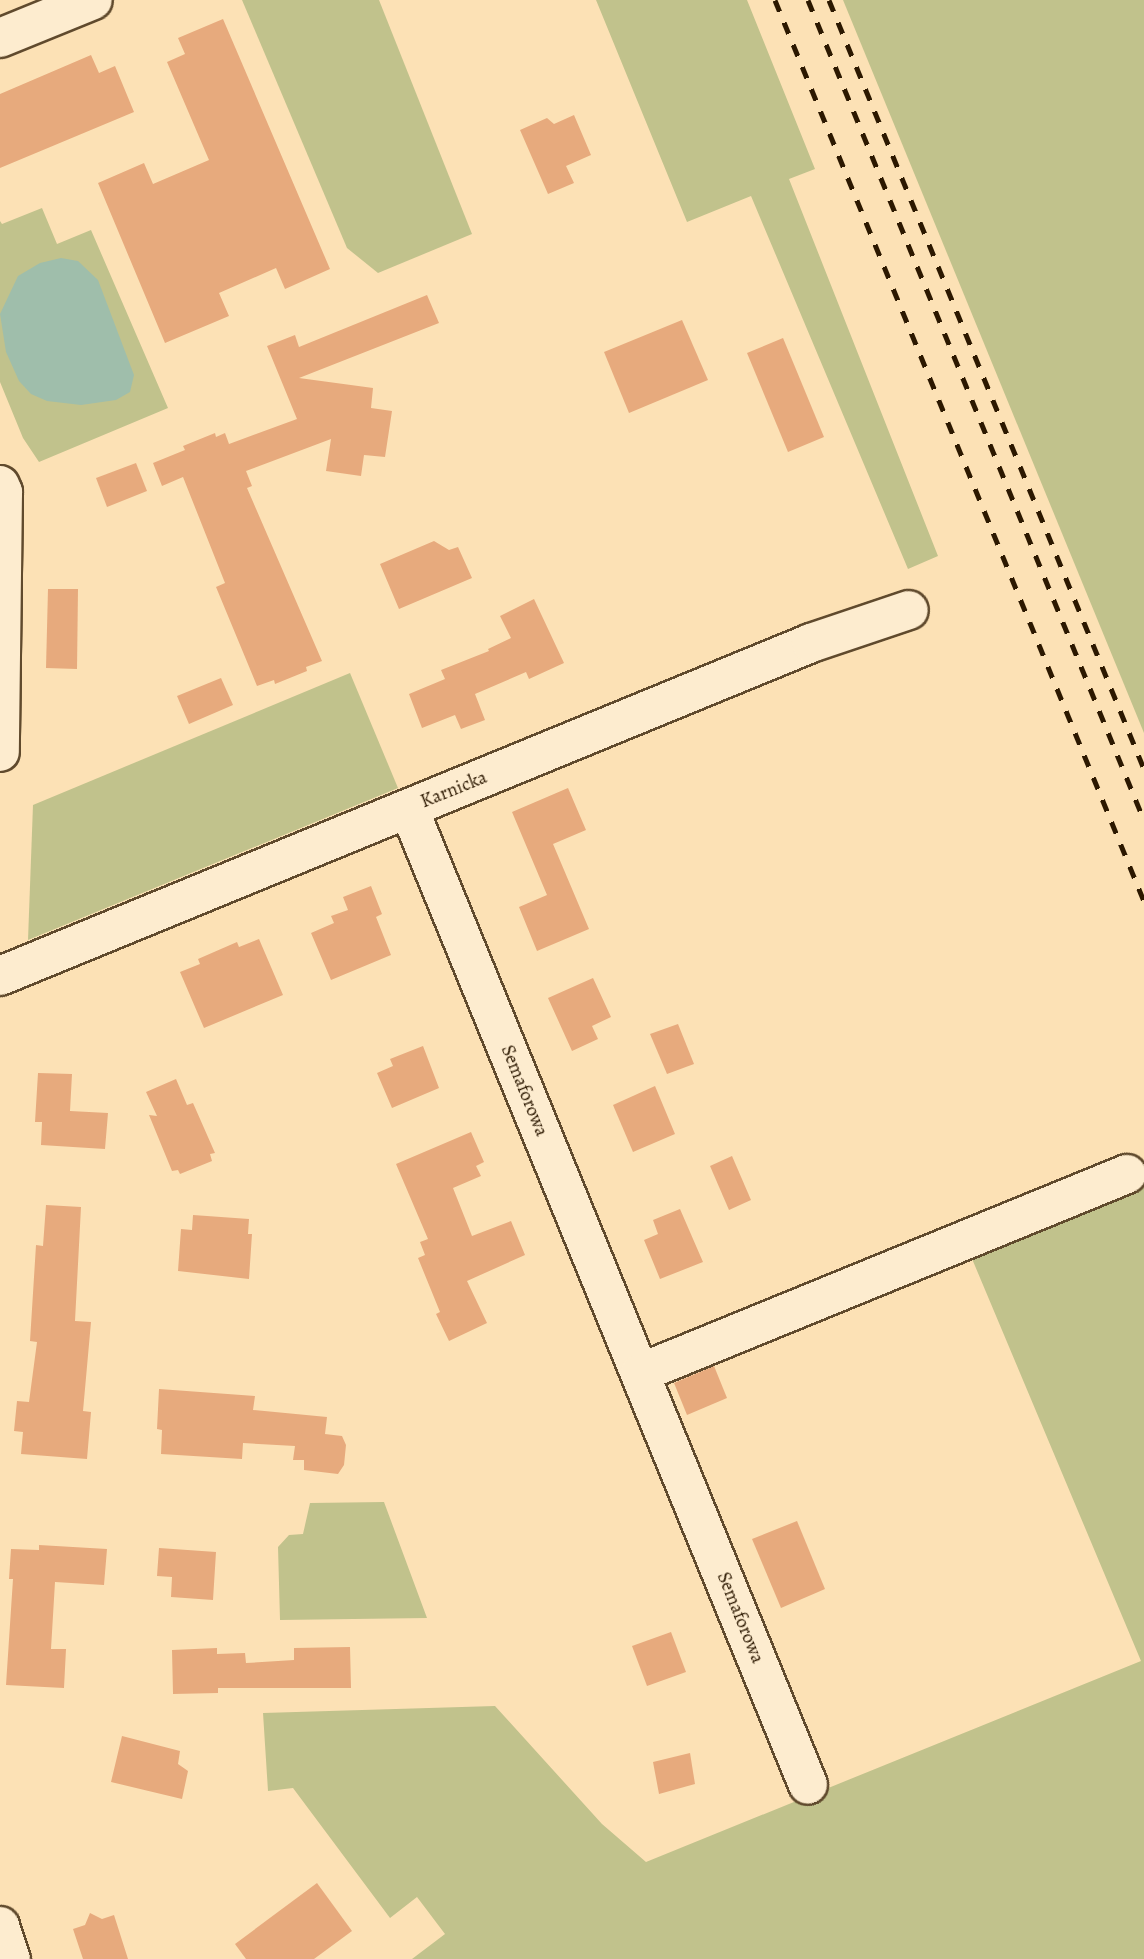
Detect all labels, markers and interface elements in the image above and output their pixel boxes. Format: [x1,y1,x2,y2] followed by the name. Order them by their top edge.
[417,766,491,814] street label: Karnicka
[495,1042,553,1140] street label: Semaforowa
[711,1569,769,1667] street label: Semaforowa

